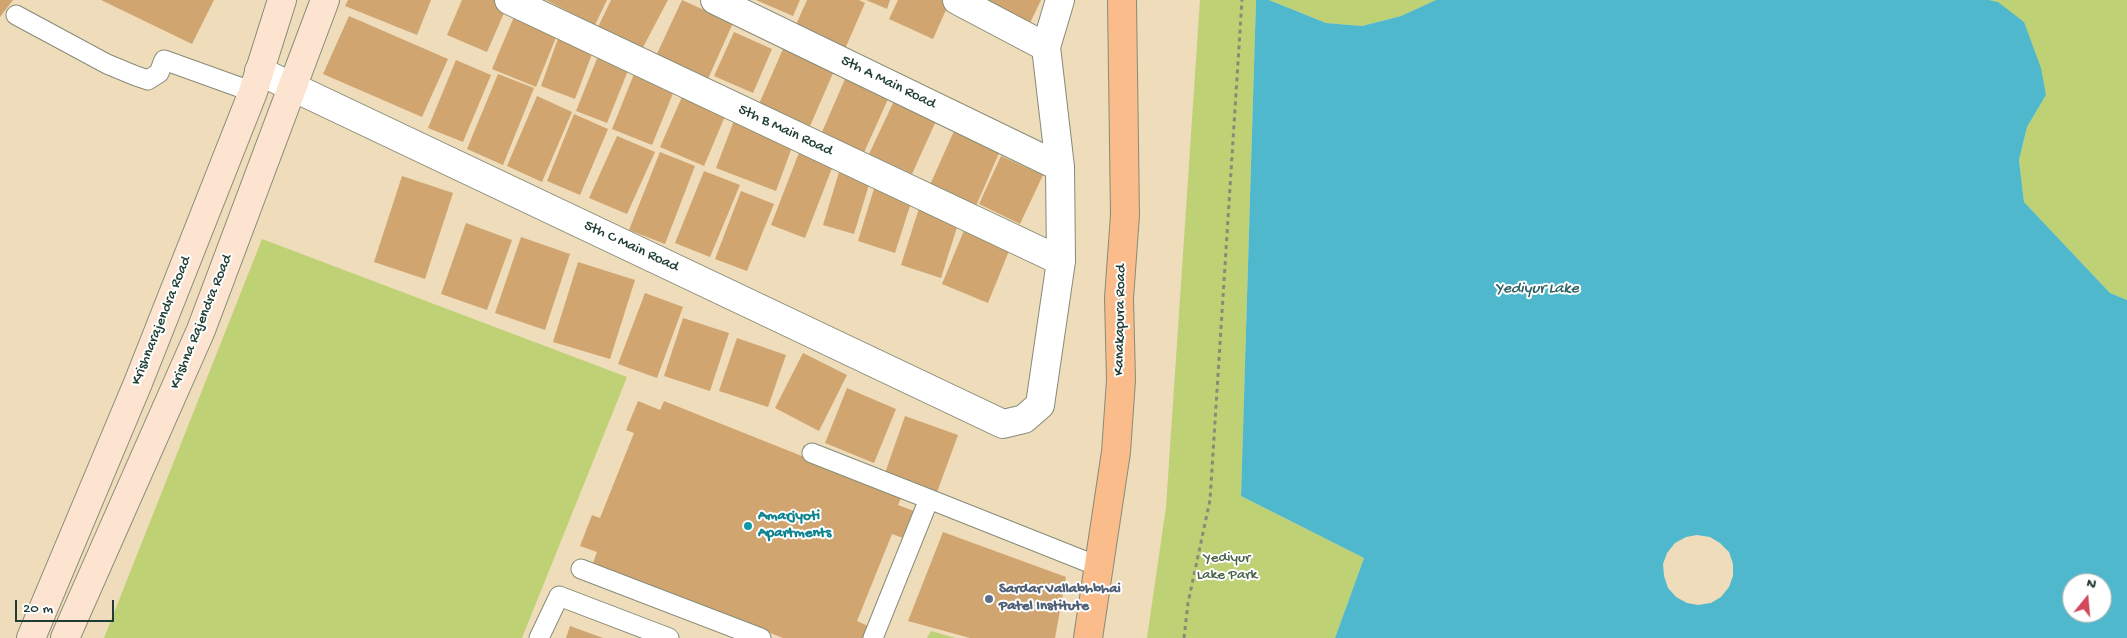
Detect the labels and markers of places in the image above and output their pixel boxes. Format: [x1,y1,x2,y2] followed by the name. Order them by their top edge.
[758,508,831,543] place label: Amarjyoti Apartments
[742,520,754,532] marker: Amarjyoti Apartments
[999,581,1121,616] place label: Sardar Vallabhbhai Patel Institute
[983,593,995,605] marker: Sardar Vallabhbhai Patel Institute

